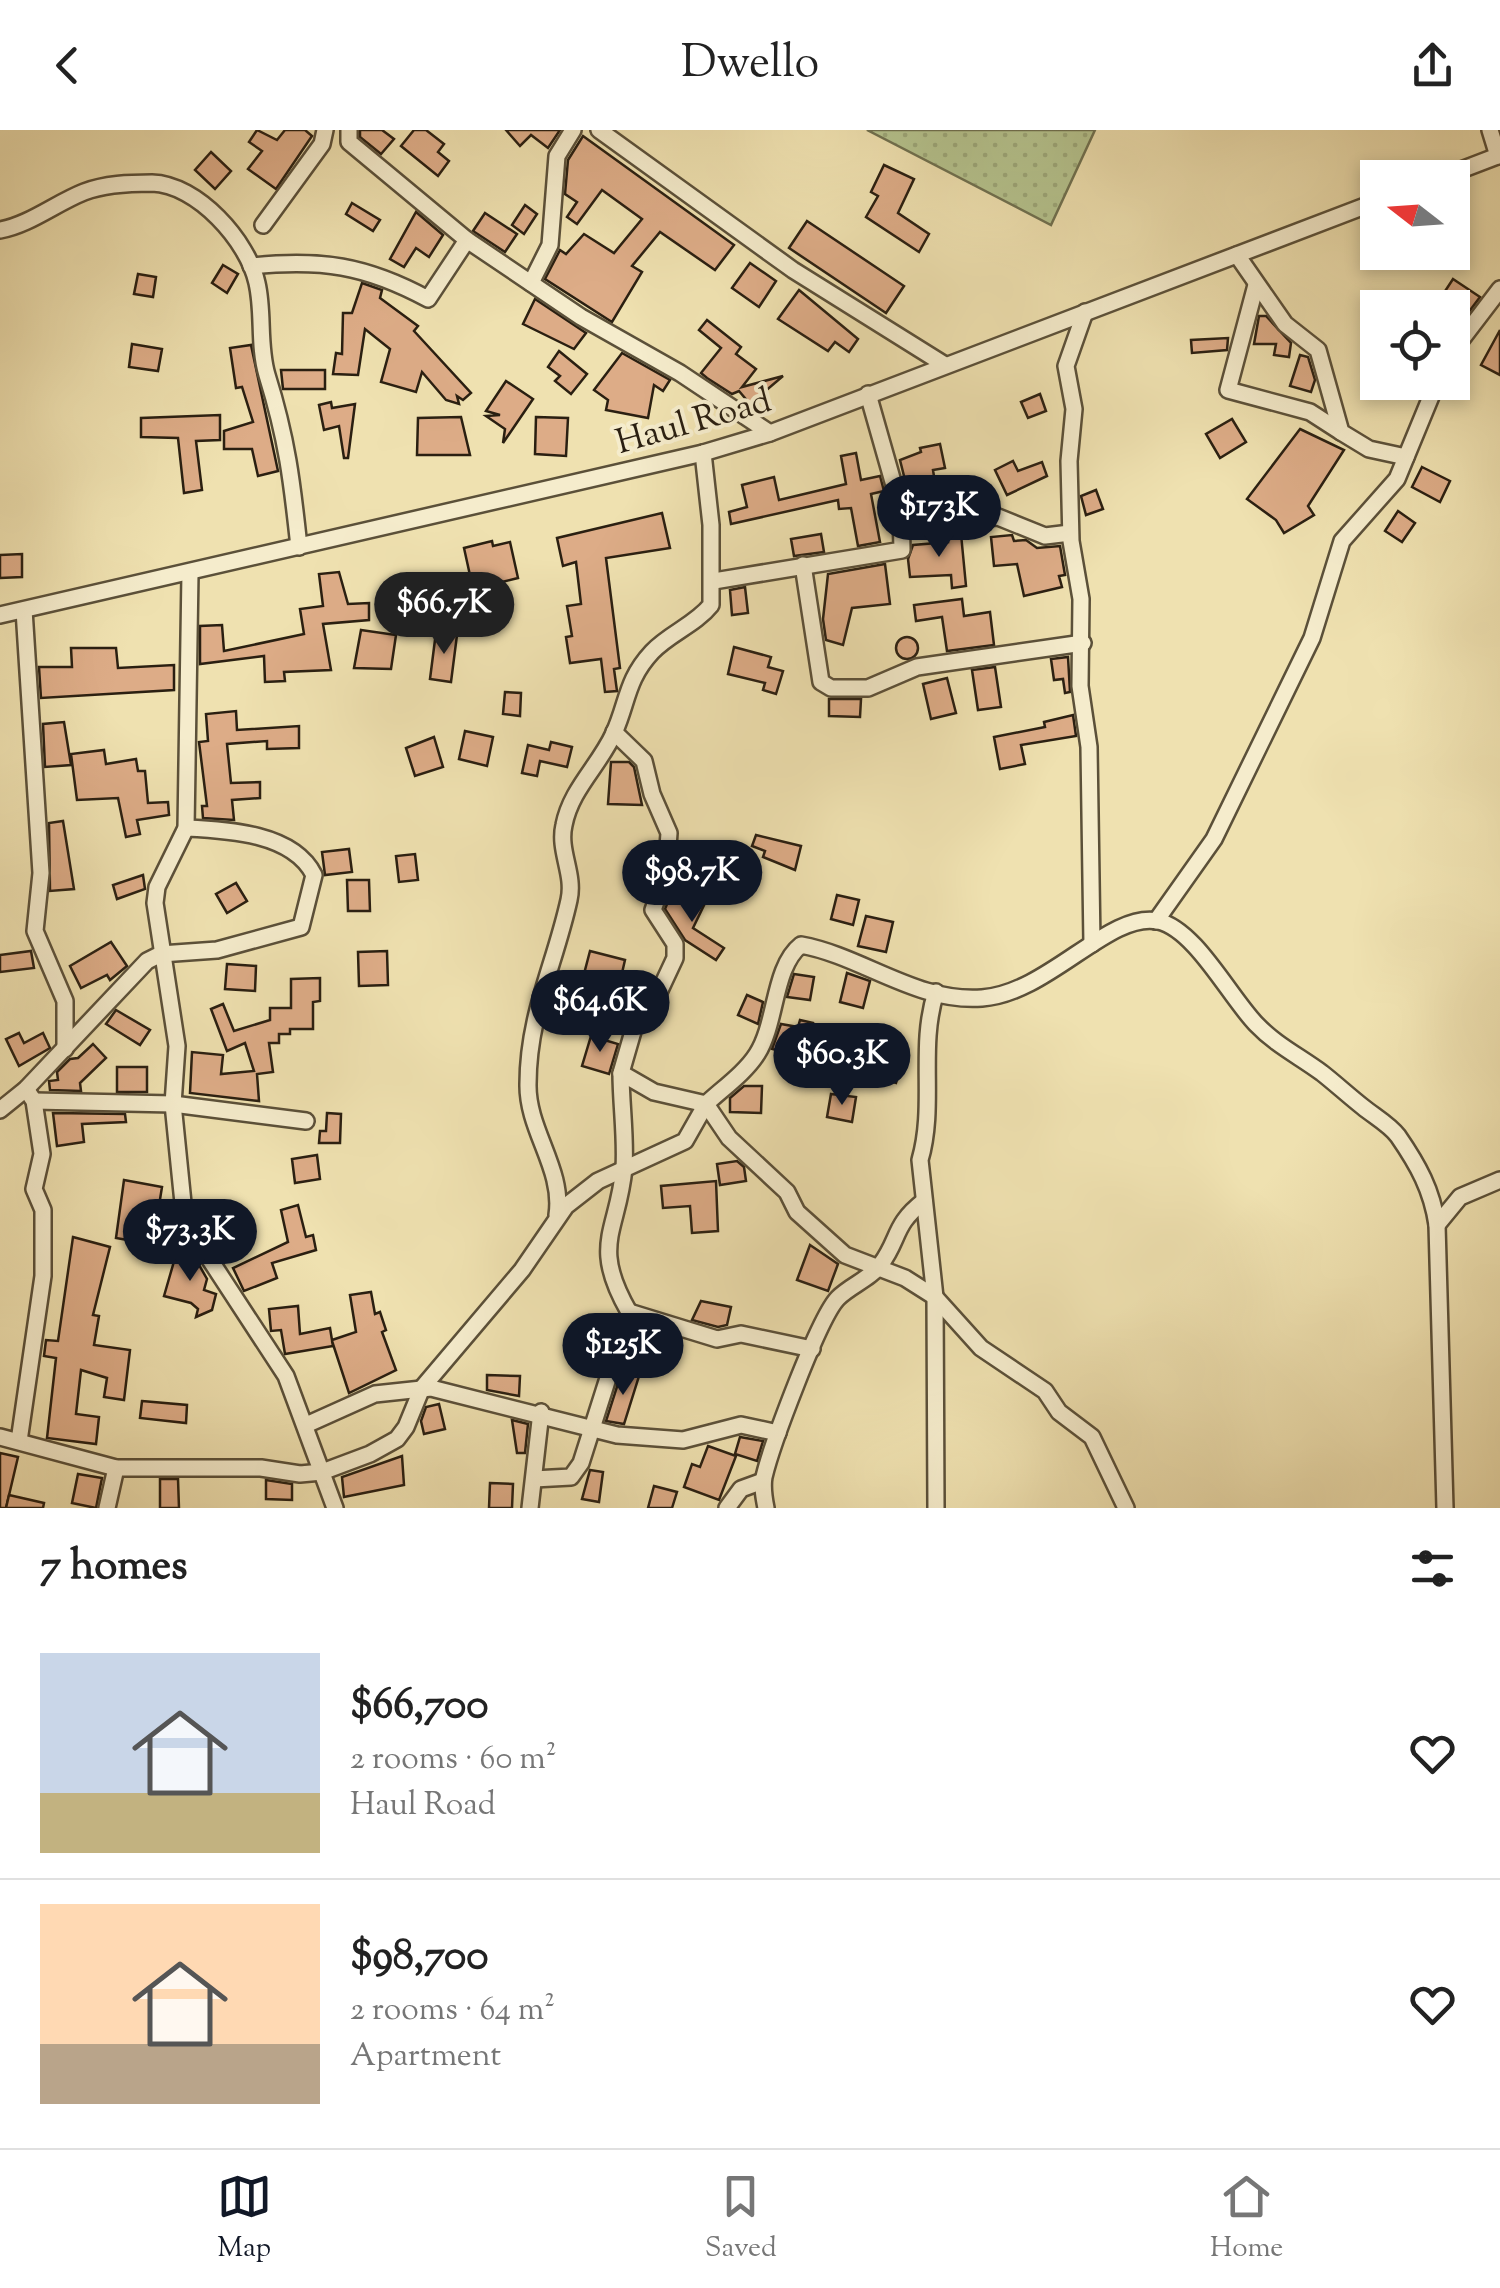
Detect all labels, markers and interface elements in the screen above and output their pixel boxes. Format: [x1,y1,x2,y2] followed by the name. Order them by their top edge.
[681,33,819,98] text: Dwello
[40,38,95,93] icon: back
[1405,38,1460,93] icon: share
[1360,160,1470,270] north arrow
[1360,160,1470,400] map controls
[1360,290,1470,400] button: locate
[610,377,778,470] street label: Haul Road
[869,475,1009,560] pin: $173K
[899,484,979,530] text: $173K
[363,572,525,657] pin: $66.7K
[396,581,492,627] text: $66.7K
[611,840,773,925] pin: $98.7K
[644,849,740,895] text: $98.7K
[519,970,681,1055] pin: $64.6K
[553,979,647,1025] text: $64.6K
[761,1023,923,1108] pin: $60.3K
[795,1032,889,1078] text: $60.3K
[109,1199,271,1284] pin: $73.3K
[145,1208,235,1254] text: $73.3K
[553,1313,693,1398] pin: $125K
[584,1322,662,1368] text: $125K
[40,1538,188,1598] text: 7 homes
[1405,1541,1460,1596] icon: filters
[350,1677,489,1737] text: $66,700
[120,1693,240,1813] icon: home
[1405,1726,1460,1781] icon: heart
[350,1737,556,1783] text: 2 rooms · 60 m²
[350,1783,496,1829] text: Haul Road
[350,1928,489,1988] text: $98,700
[120,1944,240,2064] icon: home
[1405,1977,1460,2032] icon: heart
[350,1988,555,2034] text: 2 rooms · 64 m²
[350,2034,501,2080] text: Apartment
[217,2169,272,2269] tab: Map
[705,2169,777,2269] tab: Saved
[1210,2169,1283,2269] tab: Home

